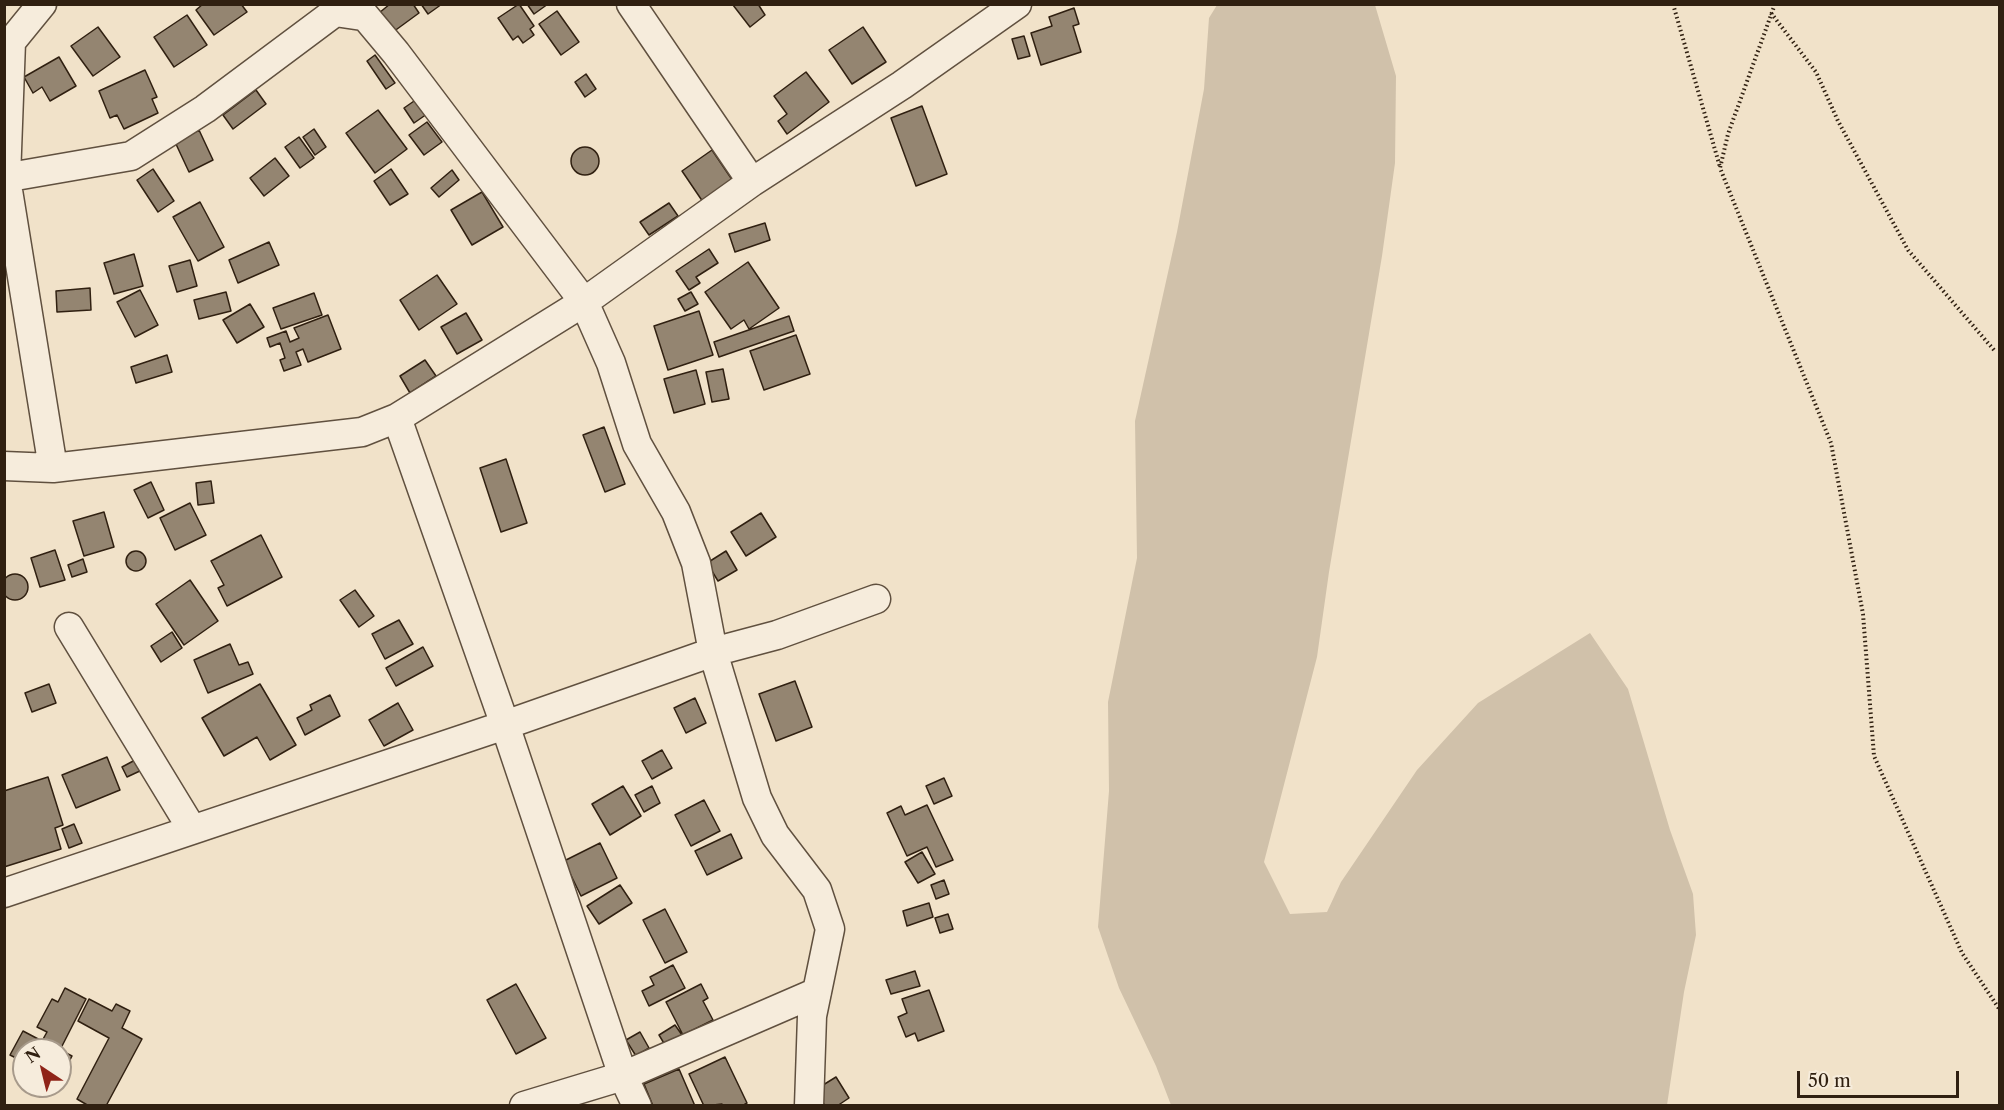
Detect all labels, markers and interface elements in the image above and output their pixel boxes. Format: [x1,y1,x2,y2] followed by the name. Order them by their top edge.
[12,1038,72,1098] north arrow
[21,1043,44,1067] text: N
[1800,1059,1962,1097] scale bar
[1808,1070,1851,1092] text: 50 m

